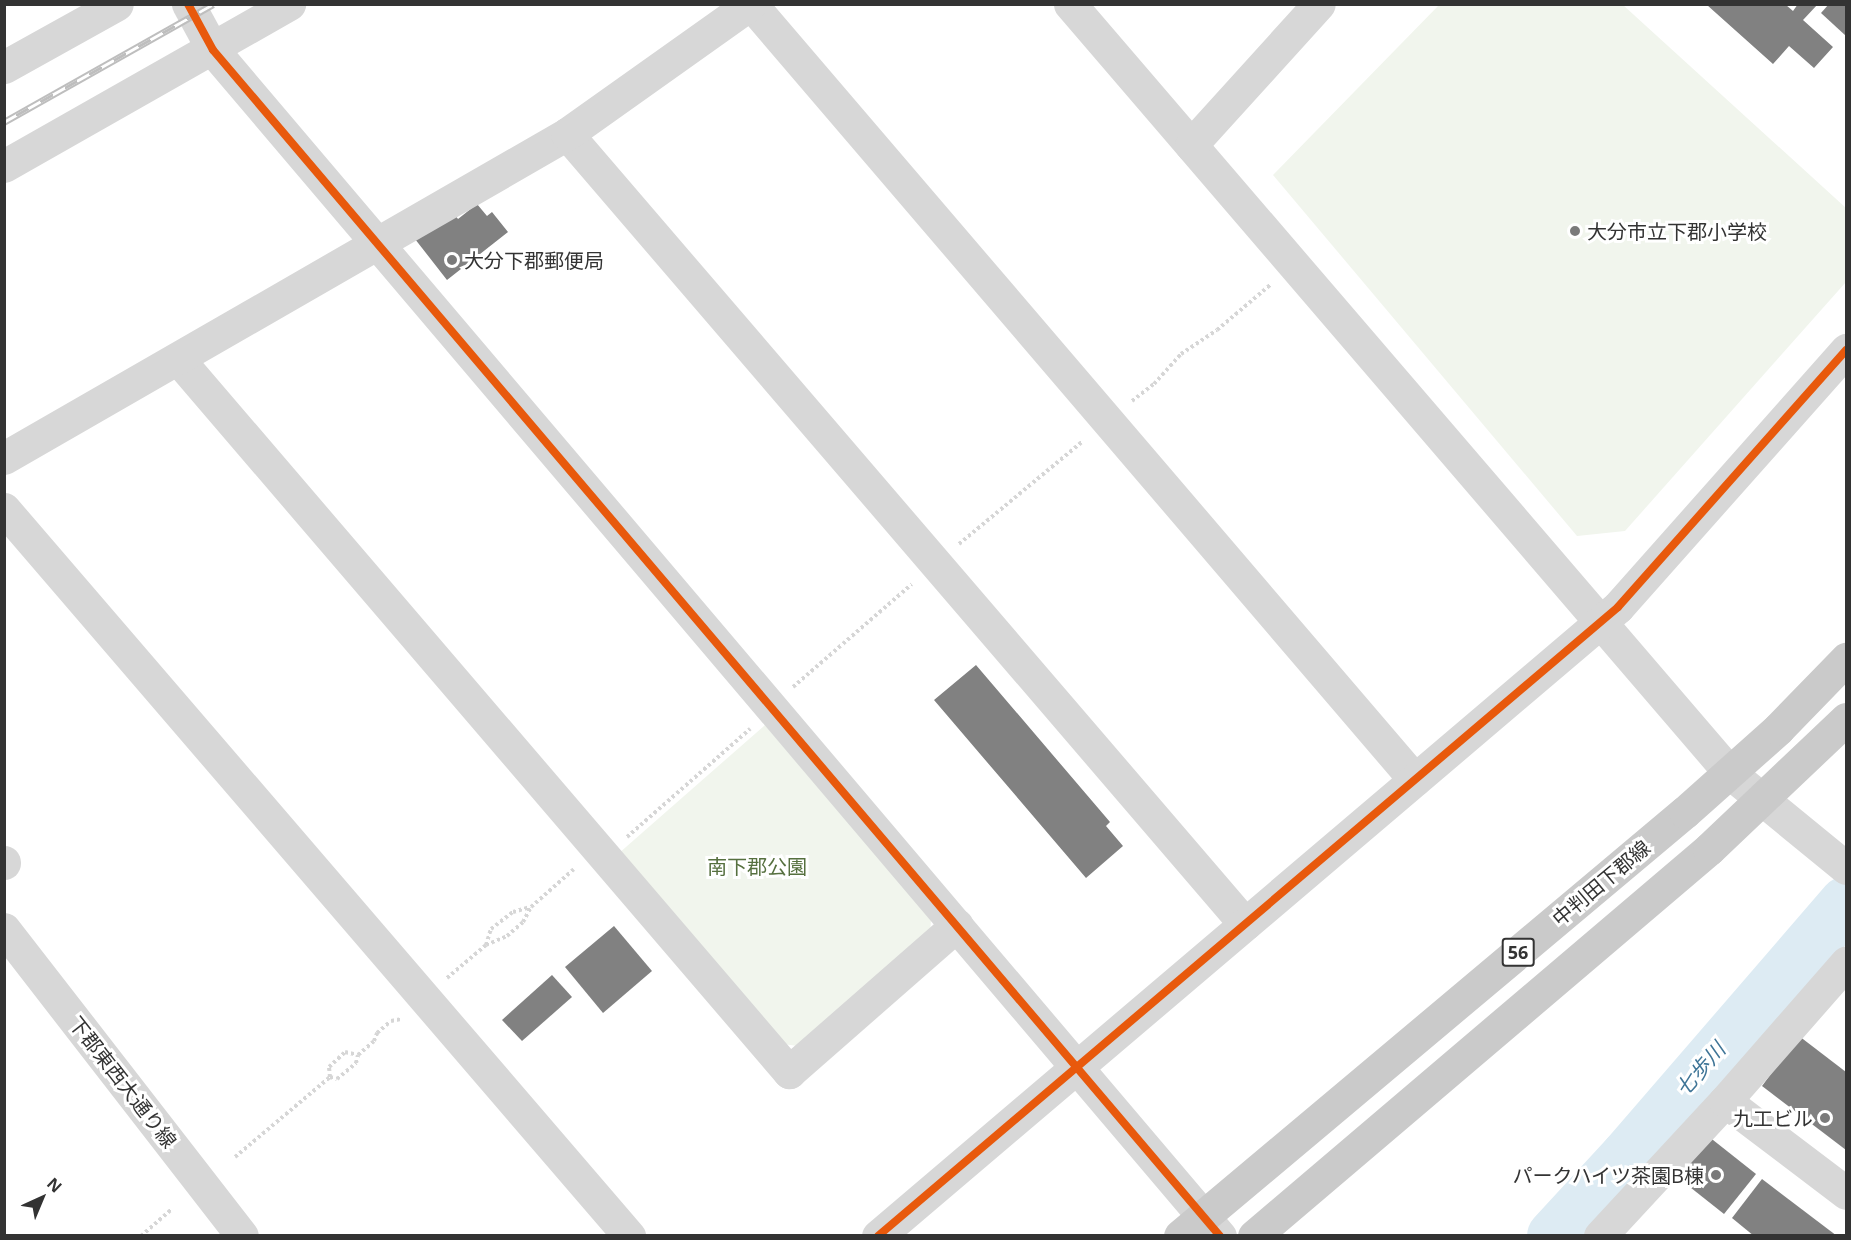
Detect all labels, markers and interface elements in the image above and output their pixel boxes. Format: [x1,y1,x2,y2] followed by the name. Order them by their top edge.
[1587,219,1767,243] place label: 大分市立下郡小学校
[1568,224,1582,238] marker: 大分市立下郡小学校
[464,248,604,272] place label: 大分下郡郵便局
[445,253,459,267] marker: 大分下郡郵便局
[1547,835,1655,931] street label: 中判田下郡線
[707,854,807,878] park label: 南下郡公園
[1502,937,1534,967] road number: 56
[64,1012,182,1152] street label: 下郡東西大通り線
[1670,1037,1730,1101] water label: 七歩川
[1733,1106,1813,1130] place label: 九工ビル
[1818,1111,1832,1125] marker: 九工ビル
[1511,1163,1704,1187] place label: パークハイツ茶園B棟
[12,1168,72,1228] north arrow
[1709,1168,1723,1182] marker: パークハイツ茶園B棟
[42,1173,67,1197] text: N

